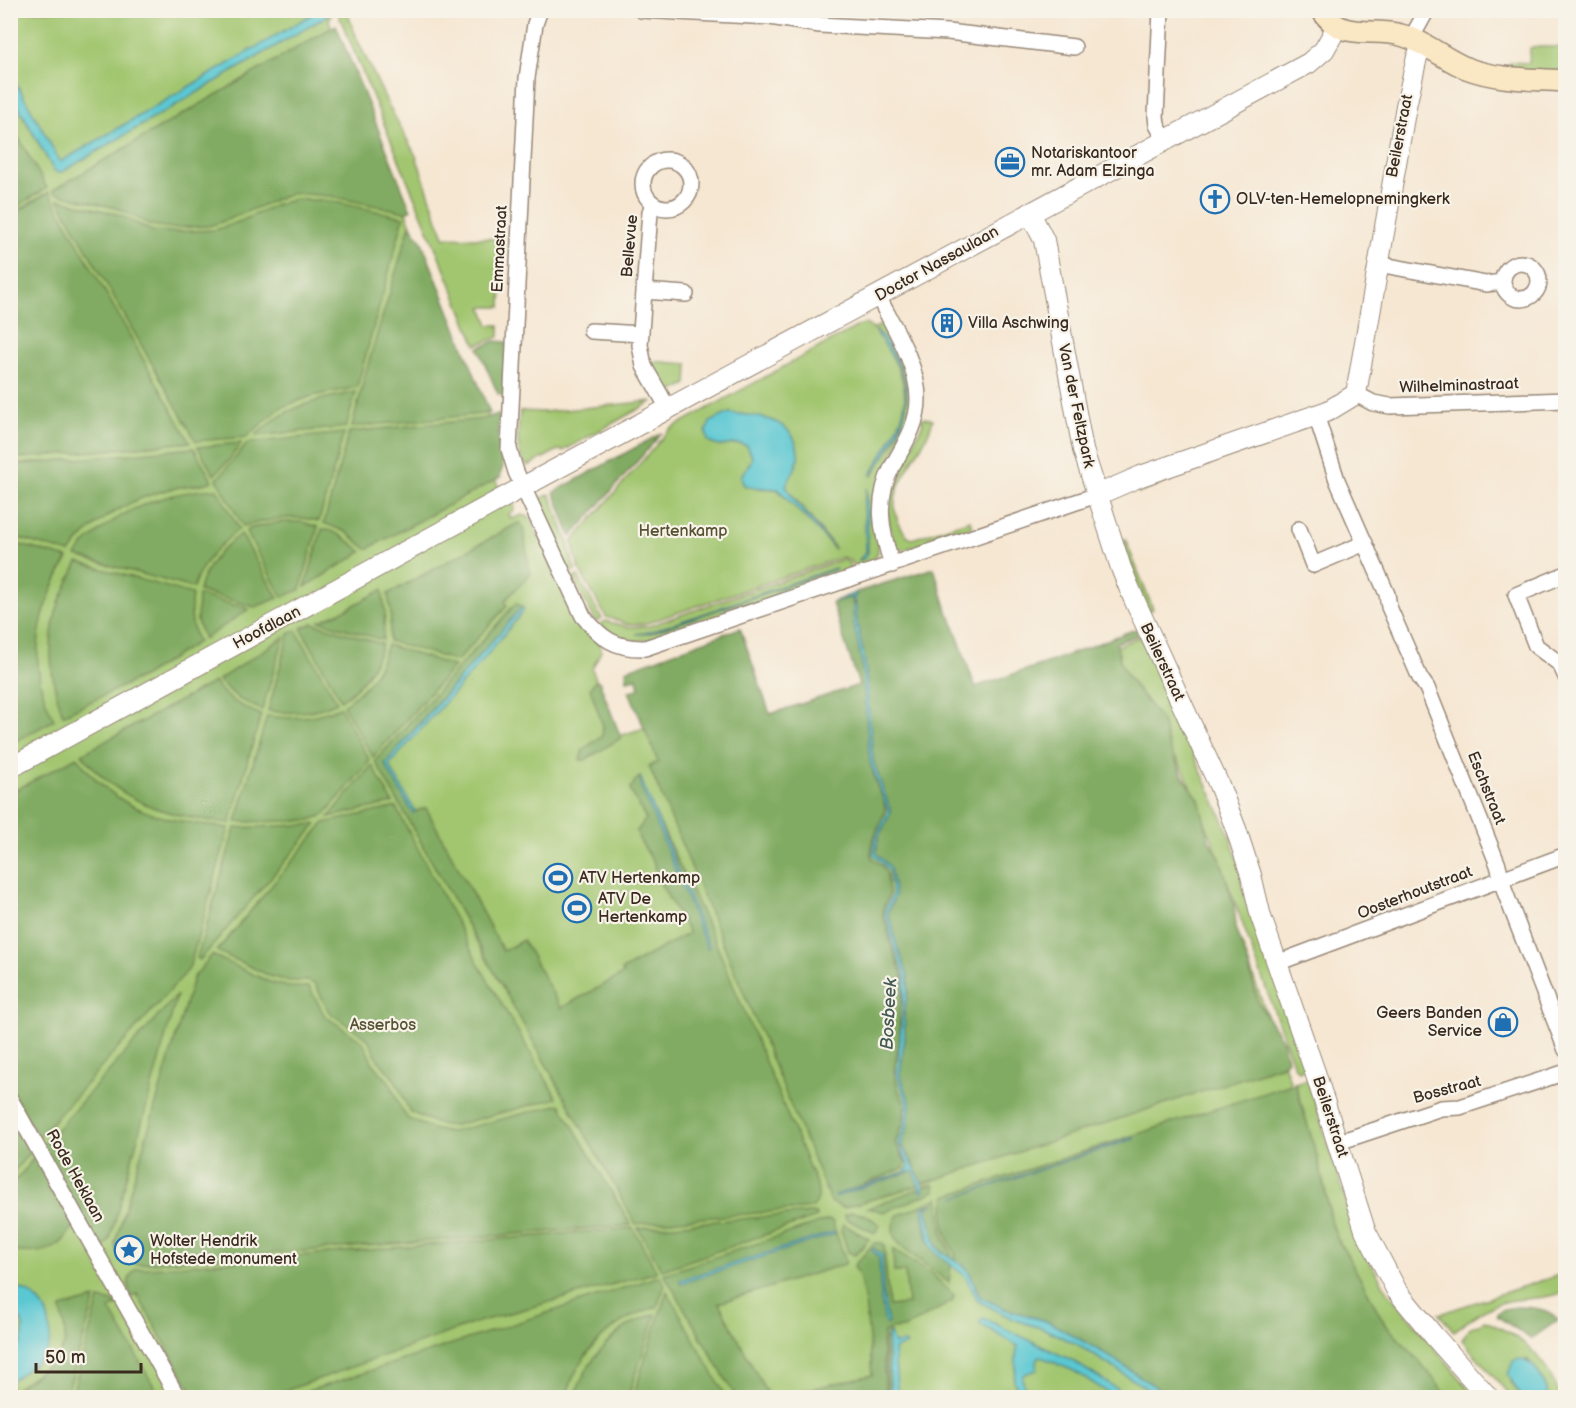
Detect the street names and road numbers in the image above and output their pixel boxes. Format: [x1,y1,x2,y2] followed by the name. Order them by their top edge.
[1383,93,1417,179] street label: Beilerstraat
[488,205,512,293] street label: Emmastraat
[618,213,642,278] street label: Bellevue
[872,222,1002,306] street label: Doctor Nassaulaan
[1054,342,1098,470] street label: Van der Feltzpark
[1399,374,1519,398] street label: Wilhelminastraat
[230,602,304,654] street label: Hoofdlaan
[1136,620,1188,704] street label: Beilerstraat
[1463,749,1509,827] street label: Eschstraat
[1355,862,1475,924] street label: Oosterhoutstraat
[1411,1072,1483,1108] street label: Bosstraat
[1308,1074,1352,1160] street label: Beilerstraat
[42,1126,108,1226] street label: Rode Heklaan

